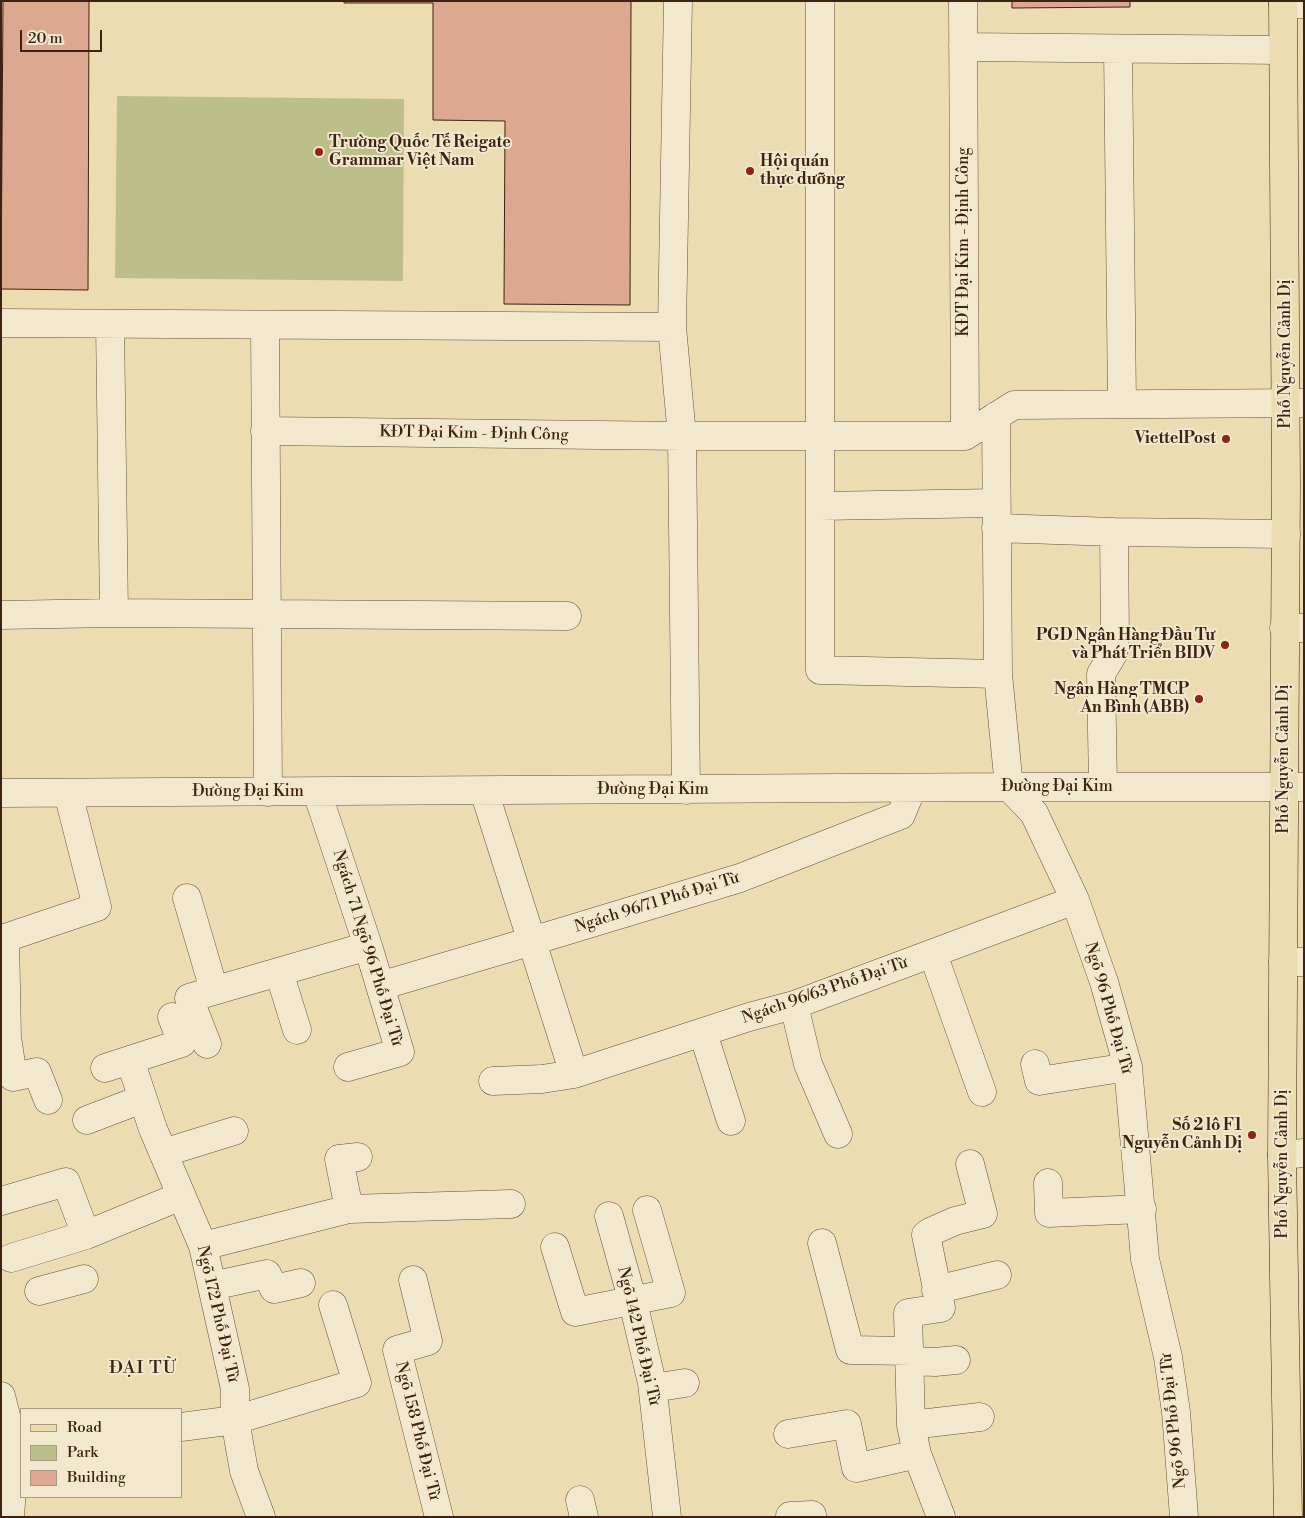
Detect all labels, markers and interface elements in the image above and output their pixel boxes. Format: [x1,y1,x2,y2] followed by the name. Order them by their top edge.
[22,20,105,52] scale bar
[28,29,63,48] text: 20 m
[329,133,511,171] place label: Trường Quốc Tế Reigate Grammar Việt Nam
[313,146,325,158] marker: Trường Quốc Tế Reigate Grammar Việt Nam
[954,147,974,337] street label: KĐT Đại Kim - Định Công
[760,152,845,190] place label: Hội quán thực dưỡng
[744,165,756,177] marker: Hội quán thực dưỡng
[1276,279,1296,429] street label: Phố Nguyễn Cảnh Dị
[379,423,569,445] street label: KĐT Đại Kim - Định Công
[1135,429,1216,449] place label: ViettelPost
[1220,433,1232,445] marker: ViettelPost
[1036,626,1215,664] place label: PGD Ngân Hàng Đầu Tư và Phát Triển BIDV
[1219,639,1231,651] marker: PGD Ngân Hàng Đầu Tư và Phát Triển BIDV
[1054,680,1189,718] place label: Ngân Hàng TMCP An Bình (ABB)
[1274,684,1294,834] street label: Phố Nguyễn Cảnh Dị
[1193,693,1205,705] marker: Ngân Hàng TMCP An Bình (ABB)
[1001,777,1113,797] street label: Đường Đại Kim
[597,780,709,800] street label: Đường Đại Kim
[192,782,304,802] street label: Đường Đại Kim
[328,848,406,1048] street label: Ngách 71 Ngõ 96 Phố Đại Từ
[572,869,742,937] street label: Ngách 96/71 Phố Đại Từ
[1080,940,1136,1076] street label: Ngõ 96 Phố Đại Từ
[739,954,911,1028] street label: Ngách 96/63 Phố Đại Từ
[1273,1089,1293,1239] street label: Phố Nguyễn Cảnh Dị
[1122,1116,1242,1154] place label: Số 2 lô F1 Nguyễn Cảnh Dị
[1246,1129,1258,1141] marker: Số 2 lô F1 Nguyễn Cảnh Dị
[192,1244,242,1384] street label: Ngõ 172 Phố Đại Từ
[613,1265,663,1407] street label: Ngõ 142 Phố Đại Từ
[1157,1352,1191,1490] street label: Ngõ 96 Phố Đại Từ
[108,1358,178,1380] district label: ĐẠI TỪ
[390,1360,444,1502] street label: Ngõ 158 Phố Đại Từ
[20,1408,182,1498] legend
[67,1418,102,1437] text: Road
[67,1443,98,1462] text: Park
[67,1468,126,1487] text: Building

